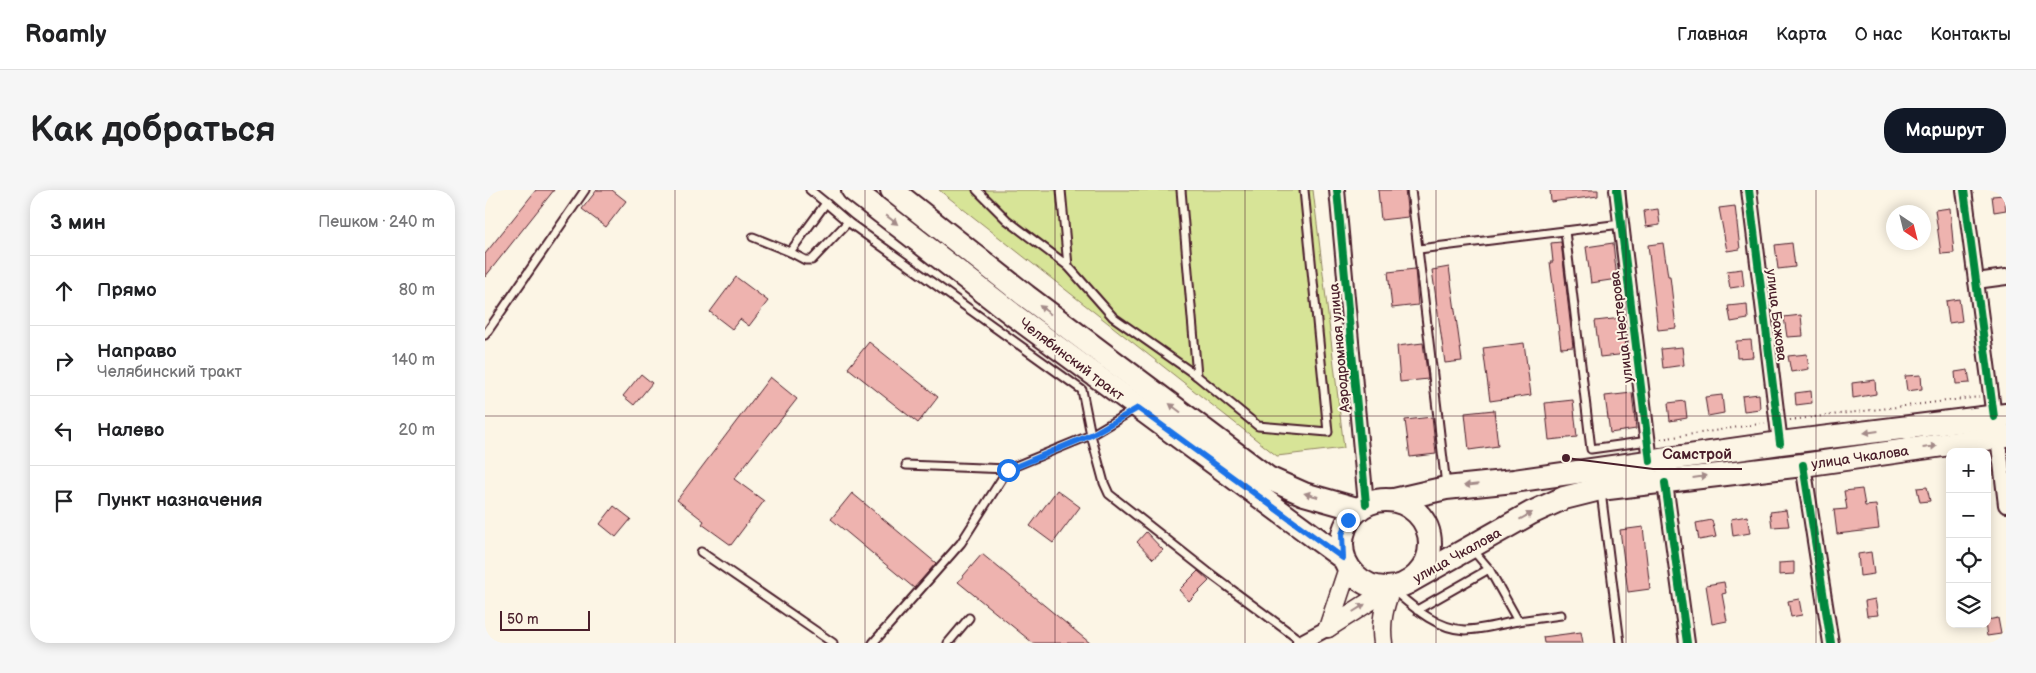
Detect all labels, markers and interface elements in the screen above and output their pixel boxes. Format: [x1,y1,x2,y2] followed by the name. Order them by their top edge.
[25,20,106,49] text: Roamly
[1677,24,1748,45] text: Главная
[1776,24,1827,45] text: Карта
[1855,24,1902,45] text: О нас
[1930,24,2011,45] text: Контакты
[1884,108,2006,153] button: Маршрут
[30,109,276,152] text: Как добраться
[1886,205,1931,250] north arrow
[50,210,106,235] text: 3 мин
[318,213,435,232] text: Пешком · 240 m
[885,215,899,225] one-way arrow
[1762,268,1791,363] street label: улица Бажова
[1606,269,1637,384] street label: улица Нестерова
[50,277,78,305] icon: ahead
[97,279,157,302] text: Прямо
[399,281,435,300] text: 80 m
[1325,282,1354,414] street label: Аэродромная улица
[1038,305,1052,315] one-way arrow
[1016,314,1128,405] street label: Челябинский тракт
[97,340,177,363] text: Направо
[50,347,78,375] icon: right
[392,351,435,370] text: 140 m
[97,363,242,382] text: Челябинский тракт
[1168,403,1182,413] one-way arrow
[50,417,78,445] icon: left
[97,419,164,442] text: Налево
[399,421,435,440] text: 20 m
[1862,428,1878,436] one-way arrow
[1653,439,1742,469] callout: Самстрой
[1810,442,1911,473] street label: улица Чкалова
[1923,442,1939,450] one-way arrow
[1662,445,1732,464] text: Самстрой
[1946,448,1991,628] map controls
[1946,448,1991,493] button: +
[997,459,1020,482] route start
[1692,472,1708,480] one-way arrow
[1462,481,1478,489] one-way arrow
[50,487,78,515] icon: arrive
[97,489,262,512] text: Пункт назначения
[1303,491,1318,499] one-way arrow
[1946,493,1991,538] button: −
[1337,509,1360,532] route end
[1518,512,1533,520] one-way arrow
[1410,524,1505,587] street label: улица Чкалова
[1946,538,1991,583] button: locate
[1946,583,1991,628] button: layers
[1353,603,1366,613] one-way arrow
[500,608,590,631] scale bar
[507,611,539,628] text: 50 m

